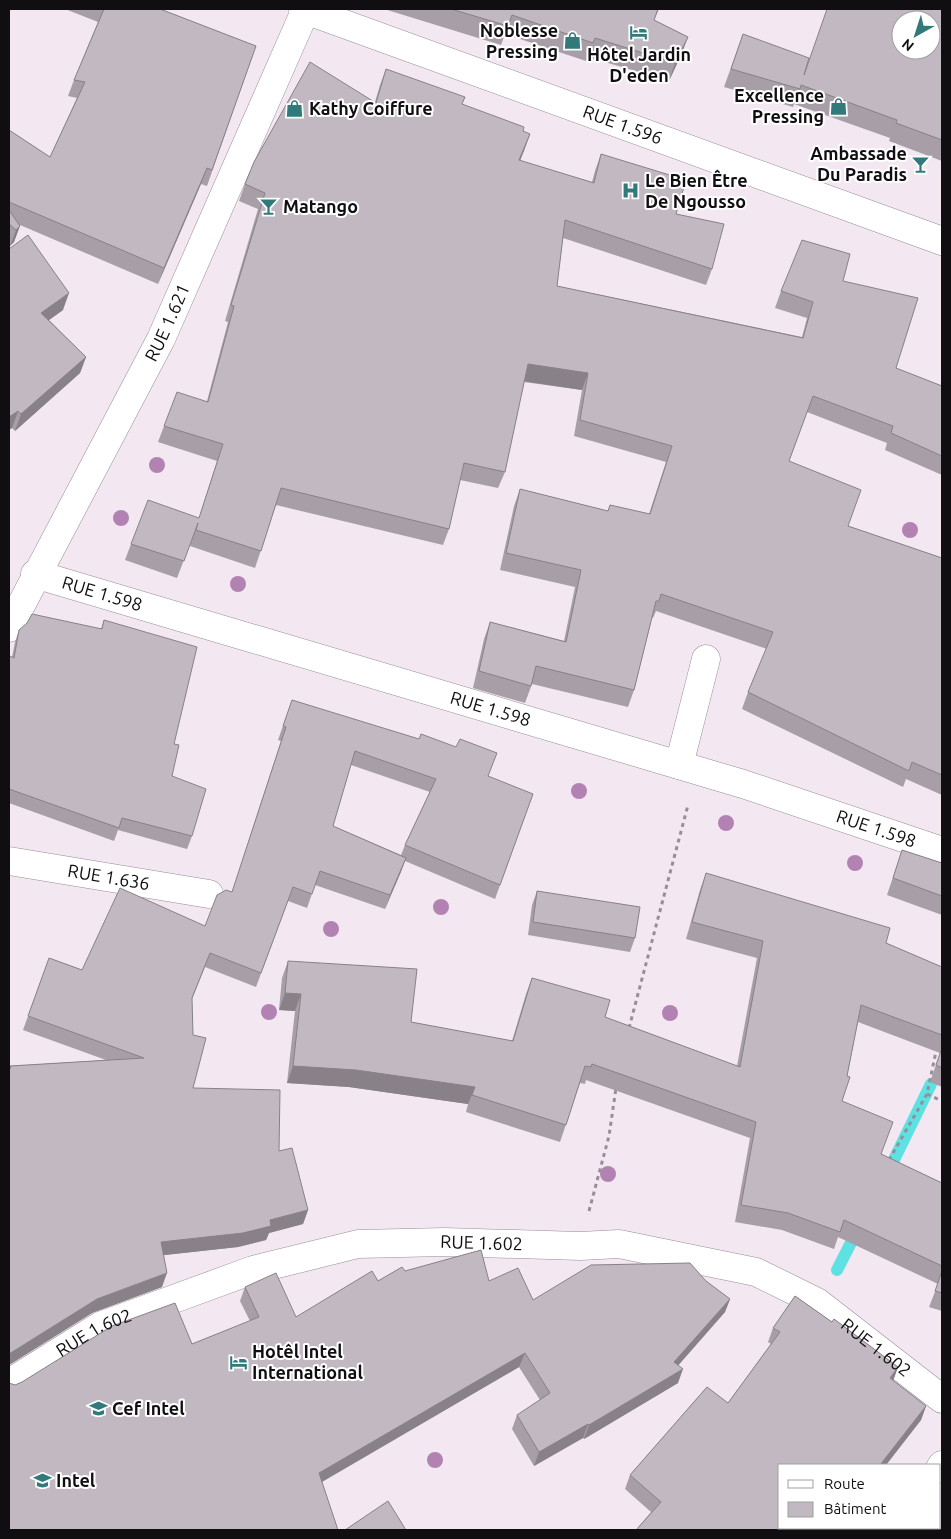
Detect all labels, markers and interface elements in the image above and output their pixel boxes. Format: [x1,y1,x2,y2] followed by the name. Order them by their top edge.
[891,10,941,60] north arrow
[480,20,558,61] place label: Noblesse Pressing
[629,22,649,42] hotel icon: Hôtel Jardin D'eden
[562,31,582,51] shop icon: Noblesse Pressing
[899,36,917,55] text: N
[587,44,691,85] place label: Hôtel Jardin D'eden
[734,85,824,126] place label: Excellence Pressing
[828,96,848,116] shop icon: Excellence Pressing
[309,98,433,118] place label: Kathy Coiffure
[285,99,305,119] shop icon: Kathy Coiffure
[581,101,665,148] street label: RUE 1.596
[810,143,907,184] place label: Ambassade Du Paradis
[911,154,931,174] bar icon: Ambassade Du Paradis
[645,169,748,211] place label: Le Bien Être De Ngousso
[621,181,641,201] hospital icon: Le Bien Être De Ngousso
[283,196,358,216] place label: Matango
[259,197,279,217] bar icon: Matango
[140,281,193,364] street label: RUE 1.621
[60,572,145,614] street label: RUE 1.598
[448,687,533,729] street label: RUE 1.598
[834,805,919,851] street label: RUE 1.598
[66,860,151,893] street label: RUE 1.636
[440,1231,523,1253] street label: RUE 1.602
[52,1304,134,1360] street label: RUE 1.602
[838,1314,915,1380] street label: RUE 1.602
[252,1341,363,1382] place label: Hotêl Intel International
[228,1352,248,1372] hotel icon: Hotêl Intel International
[112,1398,185,1418] place label: Cef Intel
[88,1399,108,1419] school or university icon: Cef Intel
[778,1464,941,1529] legend
[56,1470,96,1490] place label: Intel
[32,1471,52,1491] school or university icon: Intel
[824,1475,865,1492] text: Route
[824,1500,887,1517] text: Bâtiment

